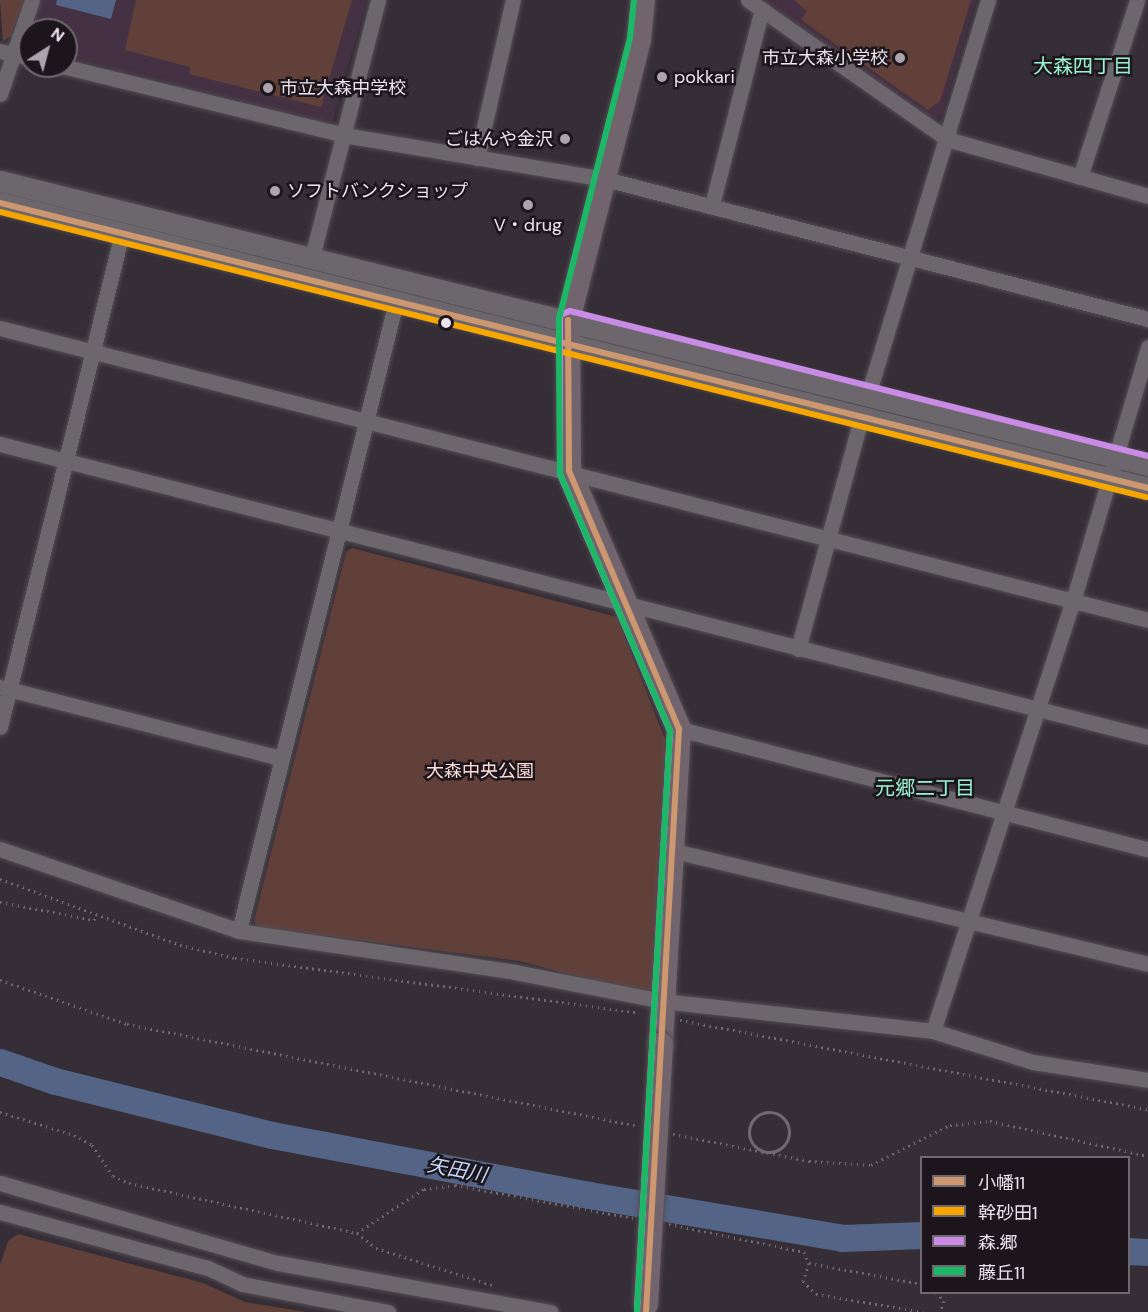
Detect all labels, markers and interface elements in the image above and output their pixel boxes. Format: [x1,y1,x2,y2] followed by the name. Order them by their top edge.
[18,18,78,78] north arrow
[47,23,69,47] text: N
[762,47,888,69] place label: 市立大森小学校
[893,51,907,65] marker: 市立大森小学校
[1033,54,1133,78] district label: 大森四丁目
[674,66,735,88] place label: pokkari
[655,70,669,84] marker: pokkari
[280,77,406,99] place label: 市立大森中学校
[261,81,275,95] marker: 市立大森中学校
[445,128,553,150] place label: ごはんや金沢
[558,132,572,146] marker: ごはんや金沢
[287,180,467,202] place label: ソフトバンクショップ
[268,184,282,198] marker: ソフトバンクショップ
[521,198,535,212] marker: V・drug
[494,214,562,236] place label: V・drug
[440,317,452,329] unlabelled marker
[426,760,534,782] park label: 大森中央公園
[875,776,975,800] district label: 元郷二丁目
[425,1152,489,1188] water label: 矢田川
[920,1156,1130,1294] legend
[978,1171,1025,1195] text: 小幡11
[978,1201,1038,1225] text: 幹砂田1
[978,1231,1018,1255] text: 森.郷
[978,1261,1025,1285] text: 藤丘11

